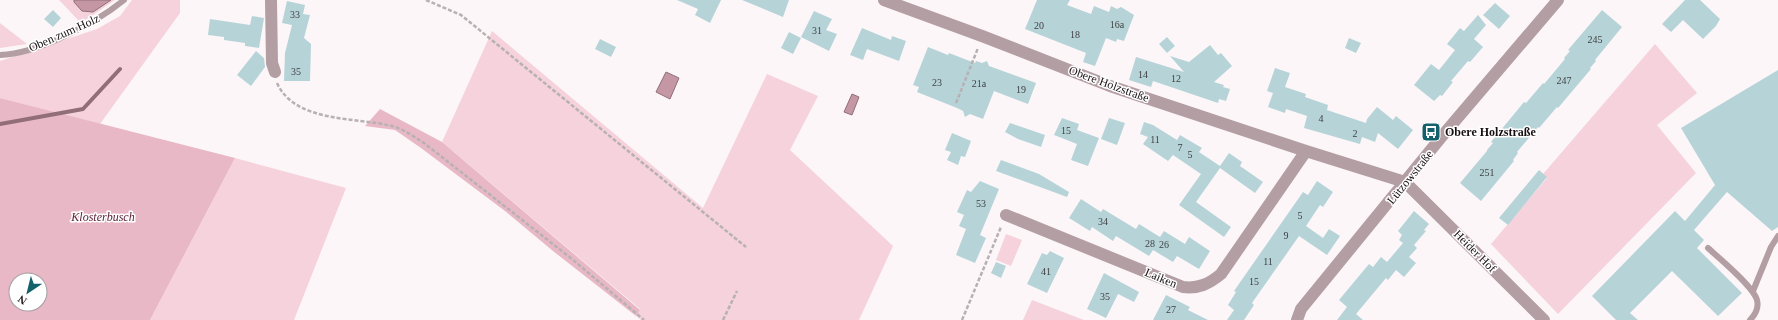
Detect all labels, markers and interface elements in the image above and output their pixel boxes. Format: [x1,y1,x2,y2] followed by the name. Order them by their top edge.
[290,9,300,20] house number: 33
[26,11,102,55] street label: Oben zum Holz
[1110,19,1125,30] house number: 16a
[1034,20,1044,31] house number: 20
[812,25,822,36] house number: 31
[1070,29,1080,40] house number: 18
[1588,34,1603,45] house number: 245
[1067,63,1151,105] street label: Obere Holzstraße
[291,66,301,77] house number: 35
[1138,69,1148,80] house number: 14
[1171,73,1181,84] house number: 12
[1557,75,1572,86] house number: 247
[932,77,942,88] house number: 23
[972,78,987,89] house number: 21a
[1016,84,1026,95] house number: 19
[1319,113,1324,124] house number: 4
[1420,121,1442,143] bus stop icon: Obere Holzstraße
[1061,125,1071,136] house number: 15
[1445,125,1536,139] place label: Obere Holzstraße
[1353,128,1358,139] house number: 2
[1150,134,1160,145] house number: 11
[1178,142,1183,153] house number: 7
[1384,147,1436,207] street label: Lützowstraße
[1188,149,1193,160] house number: 5
[1480,167,1495,178] house number: 251
[976,198,986,209] house number: 53
[70,210,135,224] park label: Klosterbusch
[1298,210,1303,221] house number: 5
[1098,216,1108,227] house number: 34
[1451,227,1499,275] street label: Heider Hof
[1284,230,1289,241] house number: 9
[1145,238,1155,249] house number: 28
[1159,239,1169,250] house number: 26
[1263,256,1273,267] house number: 11
[1143,265,1179,291] street label: Laiken
[1041,266,1051,277] house number: 41
[8,272,48,312] north arrow
[1249,276,1259,287] house number: 15
[1100,291,1110,302] house number: 35
[16,293,29,307] text: N
[1166,304,1176,315] house number: 27

